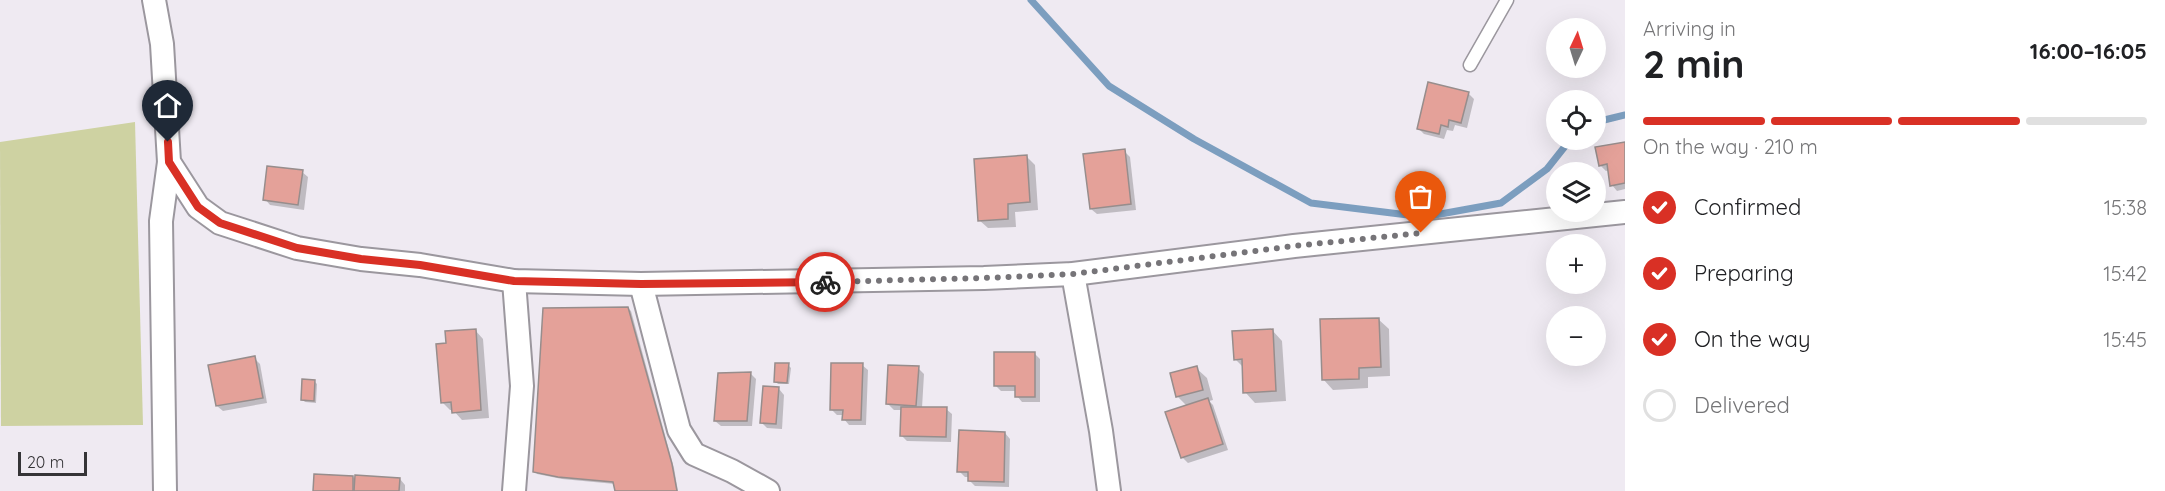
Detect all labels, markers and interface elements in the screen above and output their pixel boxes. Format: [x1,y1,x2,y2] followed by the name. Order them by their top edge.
[1643,16,1736,41] text: Arriving in
[1546,18,1606,78] north arrow
[1546,18,1606,366] map controls
[2030,37,2147,65] text: 16:00–16:05
[1643,39,1745,88] text: 2 min
[142,80,193,142] pin
[151,89,184,122] icon: home
[1546,90,1606,150] button: locate
[1643,134,1818,159] text: On the way · 210 m
[1546,162,1606,222] button: layers
[1395,171,1446,233] pin
[1404,180,1437,213] icon: bag
[1643,191,1676,224] icon: check
[1694,193,1801,221] text: Confirmed
[2104,195,2147,220] text: 15:38
[1546,234,1606,294] button: +
[795,252,855,312] courier
[1643,257,1676,290] icon: check
[1694,259,1794,287] text: Preparing
[2103,261,2147,286] text: 15:42
[809,266,842,299] icon: bike
[1546,306,1606,366] button: −
[1643,323,1676,356] icon: check
[1694,325,1810,353] text: On the way
[2103,327,2147,352] text: 15:45
[1694,391,1790,419] text: Delivered
[18,449,87,476] scale bar
[27,452,64,472] text: 20 m

